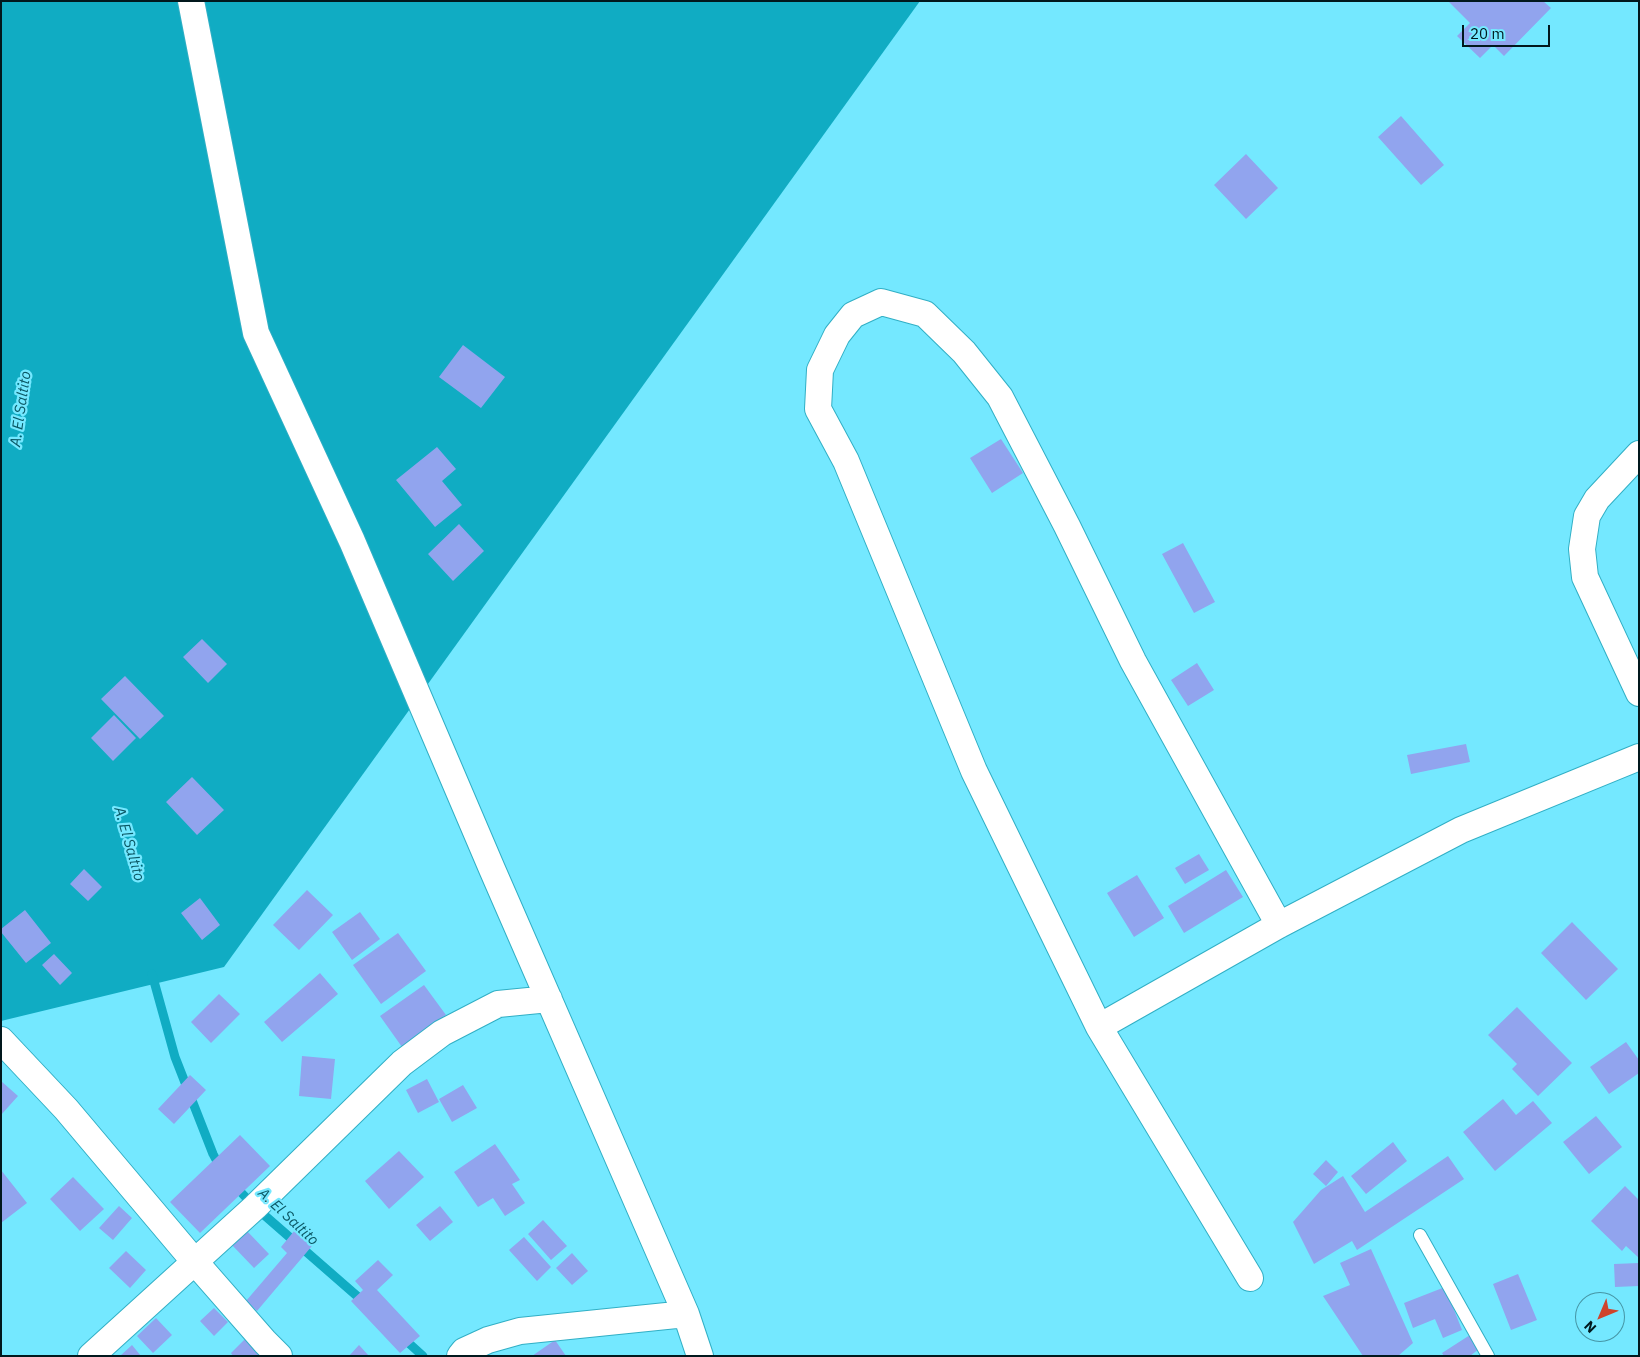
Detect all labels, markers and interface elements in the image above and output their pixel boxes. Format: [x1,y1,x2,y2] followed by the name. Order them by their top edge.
[1465,15,1552,47] scale bar
[1470,24,1505,43] text: 20 m
[7,370,35,448] water label: A. El Saltito
[110,805,148,883] water label: A. El Saltito
[254,1184,322,1250] water label: A. El Saltito
[1575,1292,1625,1342] north arrow
[1580,1317,1600,1337] text: N

